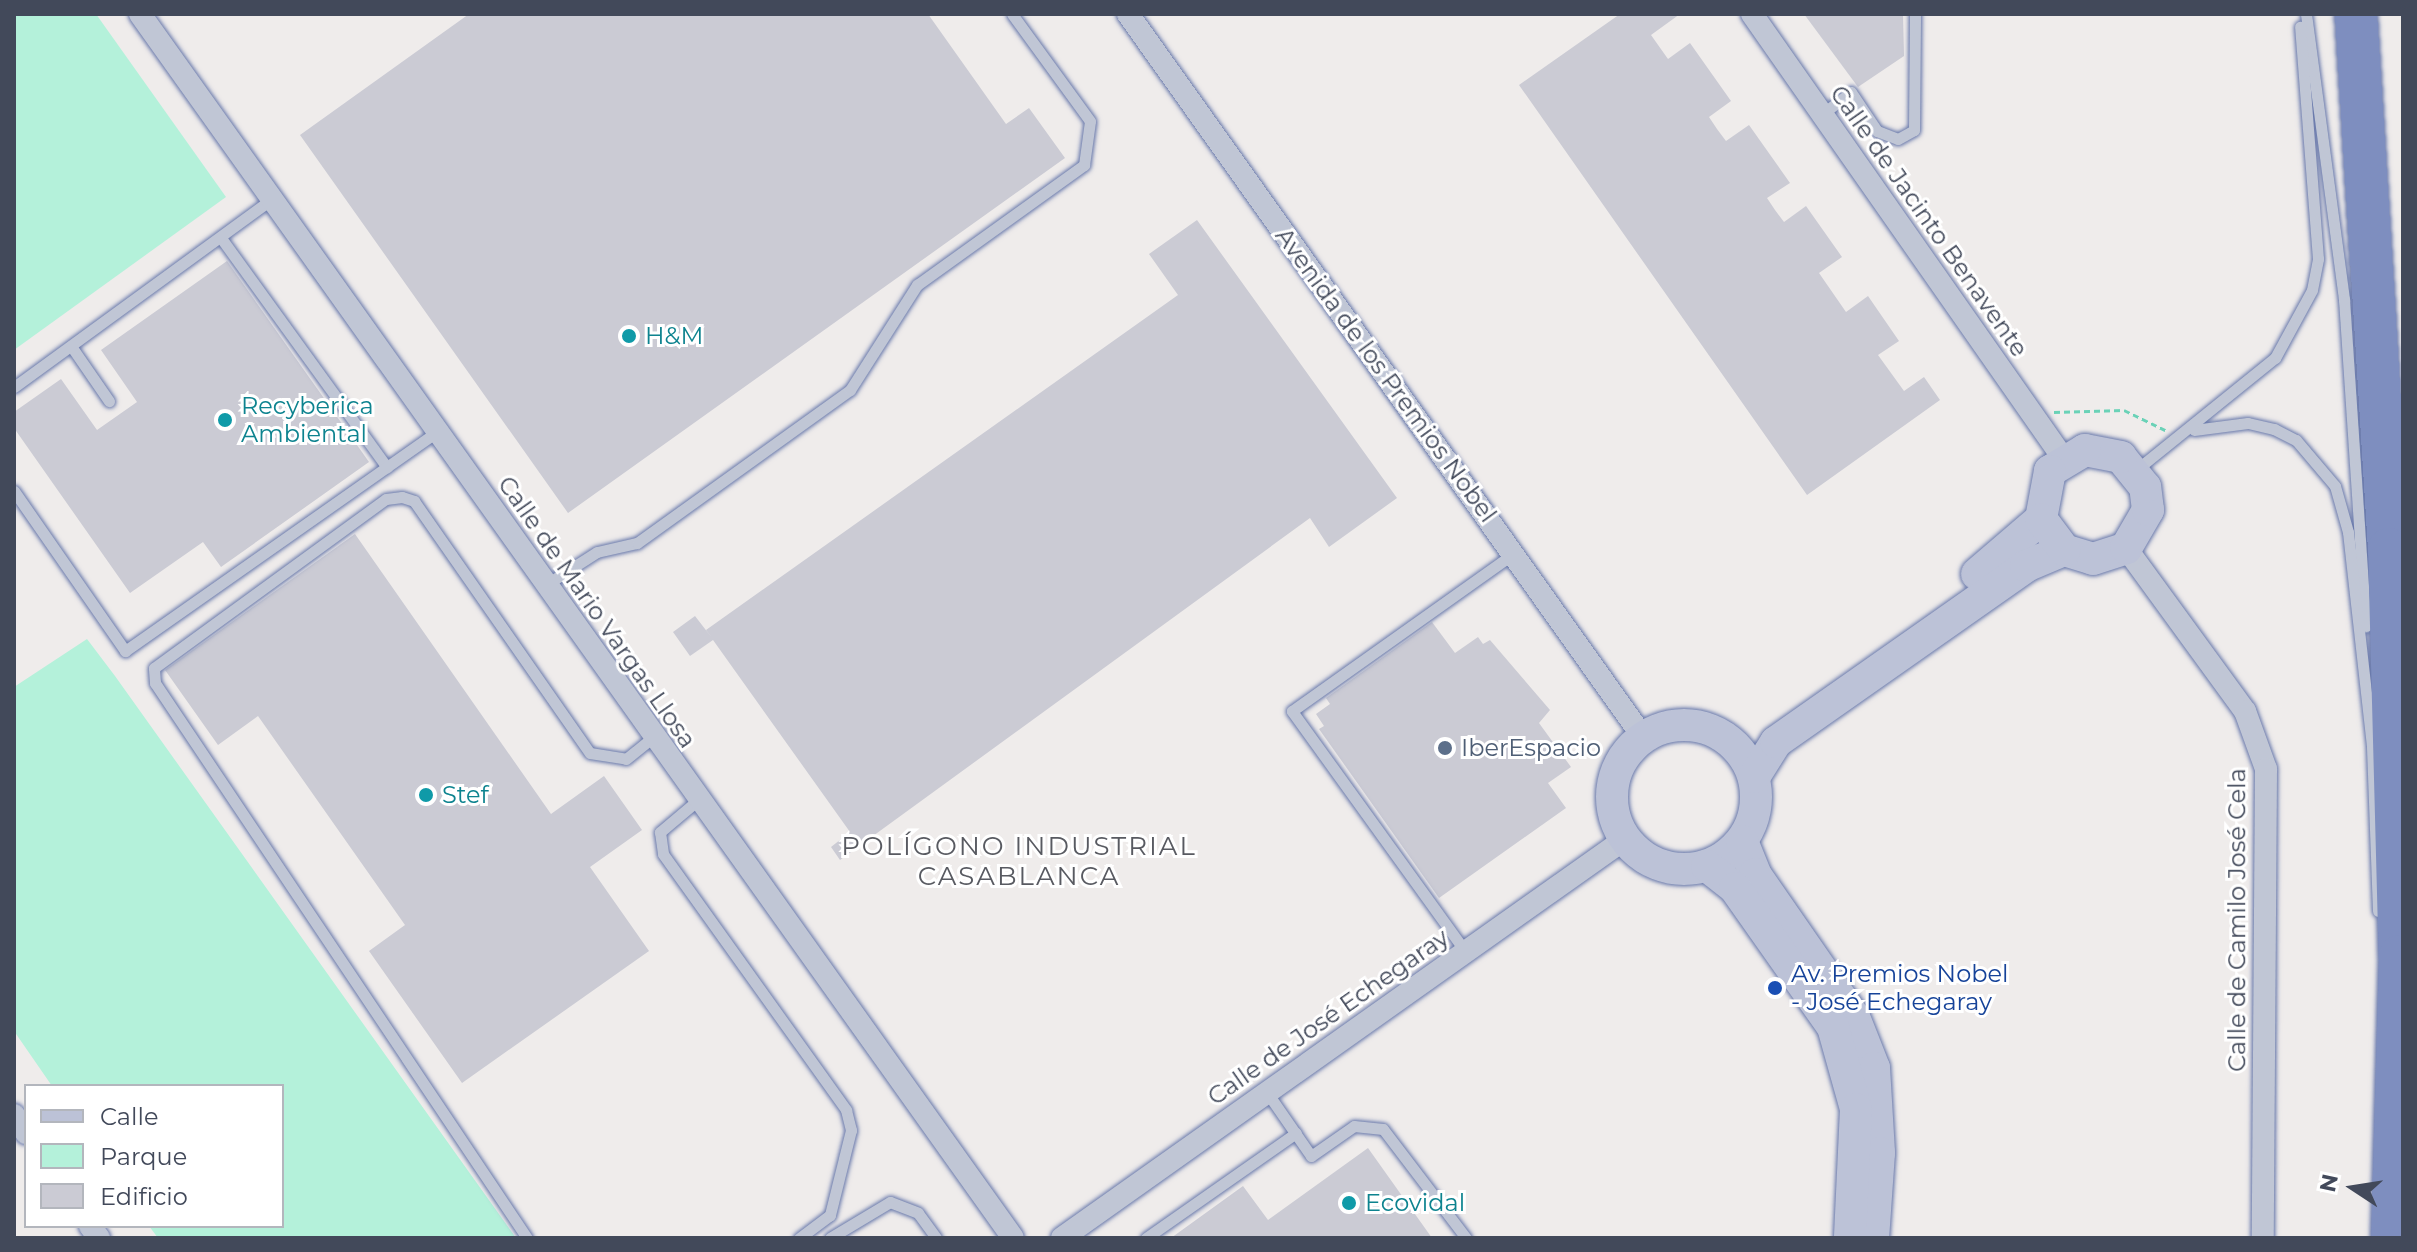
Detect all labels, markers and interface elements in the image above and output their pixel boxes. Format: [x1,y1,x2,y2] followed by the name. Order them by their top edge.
[1824,80,2034,362] street label: Calle de Jacinto Benavente
[1269,222,1503,528] street label: Avenida de los Premios Nobel
[645,322,703,350] place label: H&M
[620,327,638,345] marker: H&M
[241,392,374,448] place label: Recyberica Ambiental
[216,411,234,429] marker: Recyberica Ambiental
[492,471,702,753] street label: Calle de Mario Vargas Llosa
[1461,734,1601,762] place label: IberEspacio
[1436,739,1454,757] marker: IberEspacio
[2223,768,2251,1072] street label: Calle de Camilo José Cela
[442,781,489,809] place label: Stef
[417,786,435,804] marker: Stef
[841,831,1197,892] district label: POLÍGONO INDUSTRIAL CASABLANCA
[1202,923,1454,1111] street label: Calle de José Echegaray
[1791,960,2008,1016] place label: Av. Premios Nobel - José Echegaray
[1766,979,1784,997] marker: Av. Premios Nobel - José Echegaray
[24,1084,284,1228] legend
[100,1102,158,1131] text: Calle
[100,1142,187,1171] text: Parque
[2313,1148,2393,1228] north arrow
[2314,1171,2344,1194] text: N
[100,1182,188,1211] text: Edificio
[1365,1189,1465,1217] place label: Ecovidal
[1340,1194,1358,1212] marker: Ecovidal

